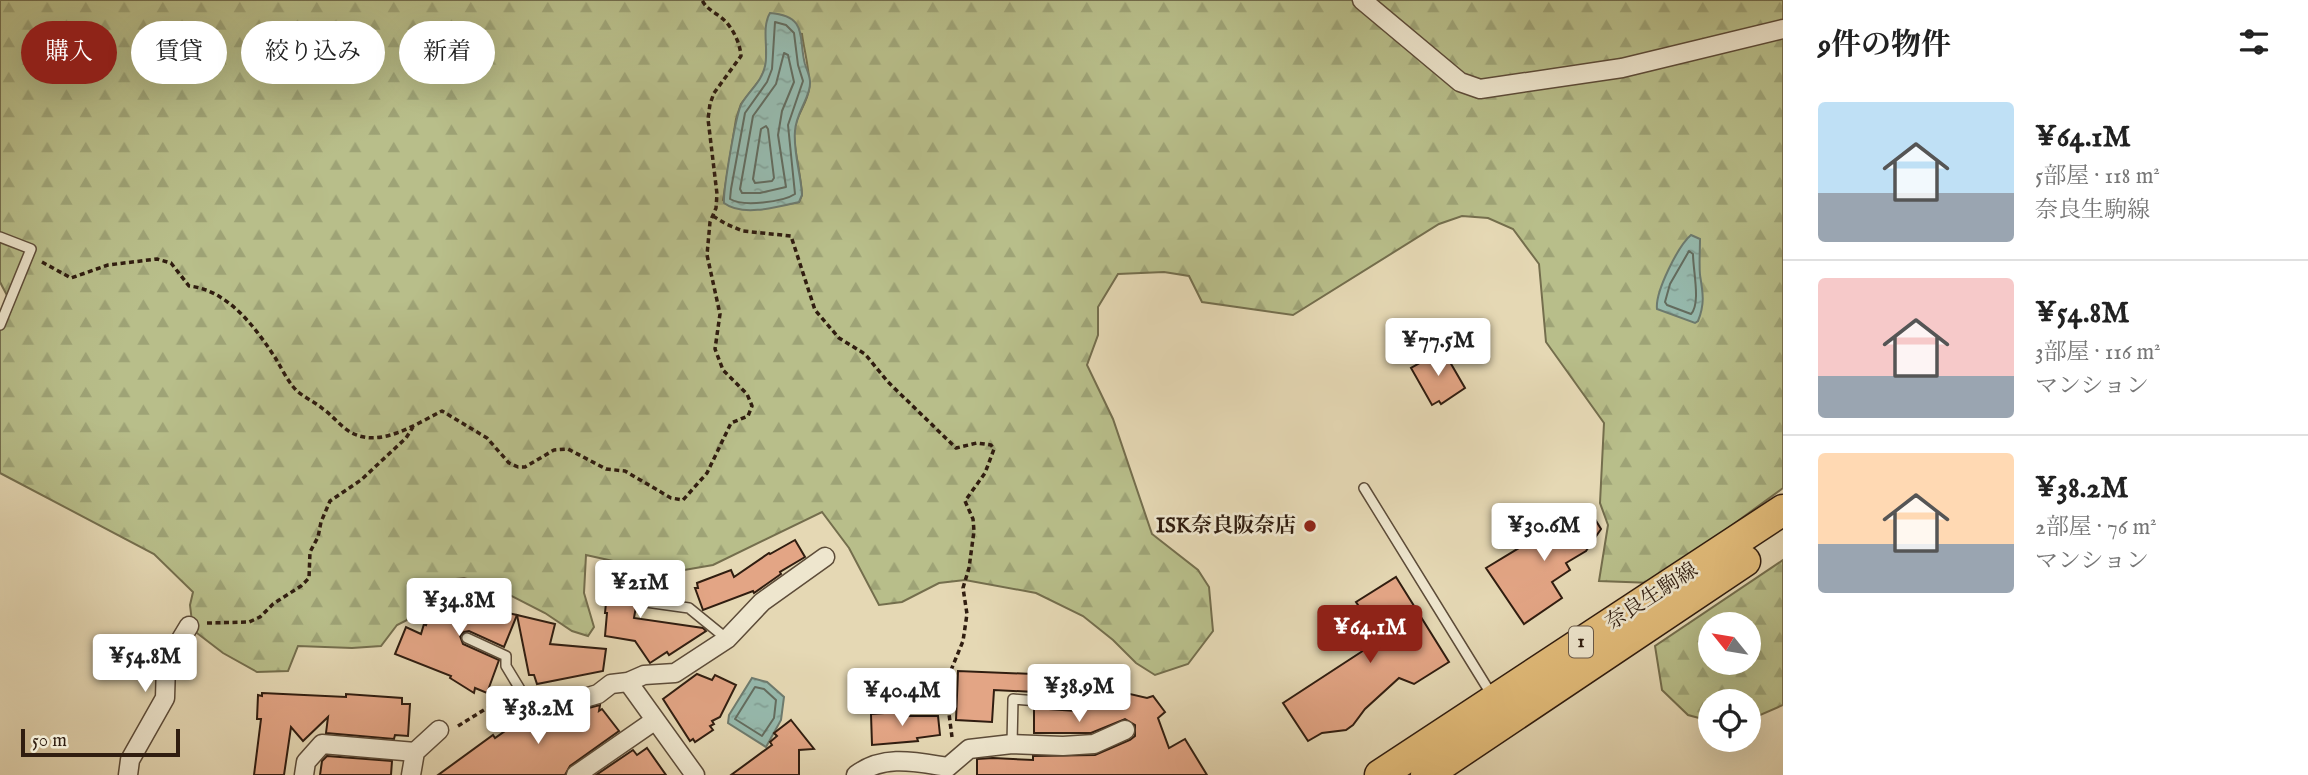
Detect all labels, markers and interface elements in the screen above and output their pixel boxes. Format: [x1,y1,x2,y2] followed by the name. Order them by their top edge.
[21,21,117,84] chip: 購入
[131,21,227,84] chip: 賃貸
[241,21,385,84] chip: 絞り込み
[399,21,495,84] chip: 新着
[2235,23,2273,61] icon: filters
[1818,27,1951,65] text: 9件の物件
[2035,119,2131,157] text: ¥64.1M
[1874,130,1958,214] icon: home
[2035,162,2160,191] text: 5部屋 · 118 m²
[2035,196,2150,225] text: 奈良生駒線
[2035,295,2129,333] text: ¥54.8M
[1874,306,1958,390] icon: home
[1381,318,1495,378] pin: ¥77.5M
[1401,326,1475,355] text: ¥77.5M
[2035,338,2161,367] text: 3部屋 · 116 m²
[2035,372,2149,401] text: マンション
[2035,470,2129,508] text: ¥38.2M
[1874,481,1958,565] icon: home
[1487,504,1601,563] pin: ¥30.6M
[1508,511,1580,540] text: ¥30.6M
[1156,513,1296,540] place label: ISK奈良阪奈店
[2035,513,2157,542] text: 2部屋 · 76 m²
[1302,518,1318,534] marker: ISK奈良阪奈店
[2035,547,2149,576] text: マンション
[1601,557,1703,637] street label: 奈良生駒線
[599,560,681,620] pin: ¥21M
[611,568,669,597] text: ¥21M
[402,578,516,638] pin: ¥34.8M
[423,586,495,615] text: ¥34.8M
[1313,606,1427,665] pin: ¥64.1M
[1698,612,1760,676] north arrow
[1698,612,1761,752] map controls
[1333,613,1407,642] text: ¥64.1M
[1569,626,1593,657] road number: 1
[88,634,202,694] pin: ¥54.8M
[109,642,181,671] text: ¥54.8M
[1022,664,1136,724] pin: ¥38.9M
[845,668,959,728] pin: ¥40.4M
[1044,672,1114,701] text: ¥38.9M
[863,676,941,705] text: ¥40.4M
[481,686,595,746] pin: ¥38.2M
[1698,689,1761,752] button: locate
[502,694,574,723] text: ¥38.2M
[21,726,180,758] scale bar
[32,729,67,753] text: 50 m

